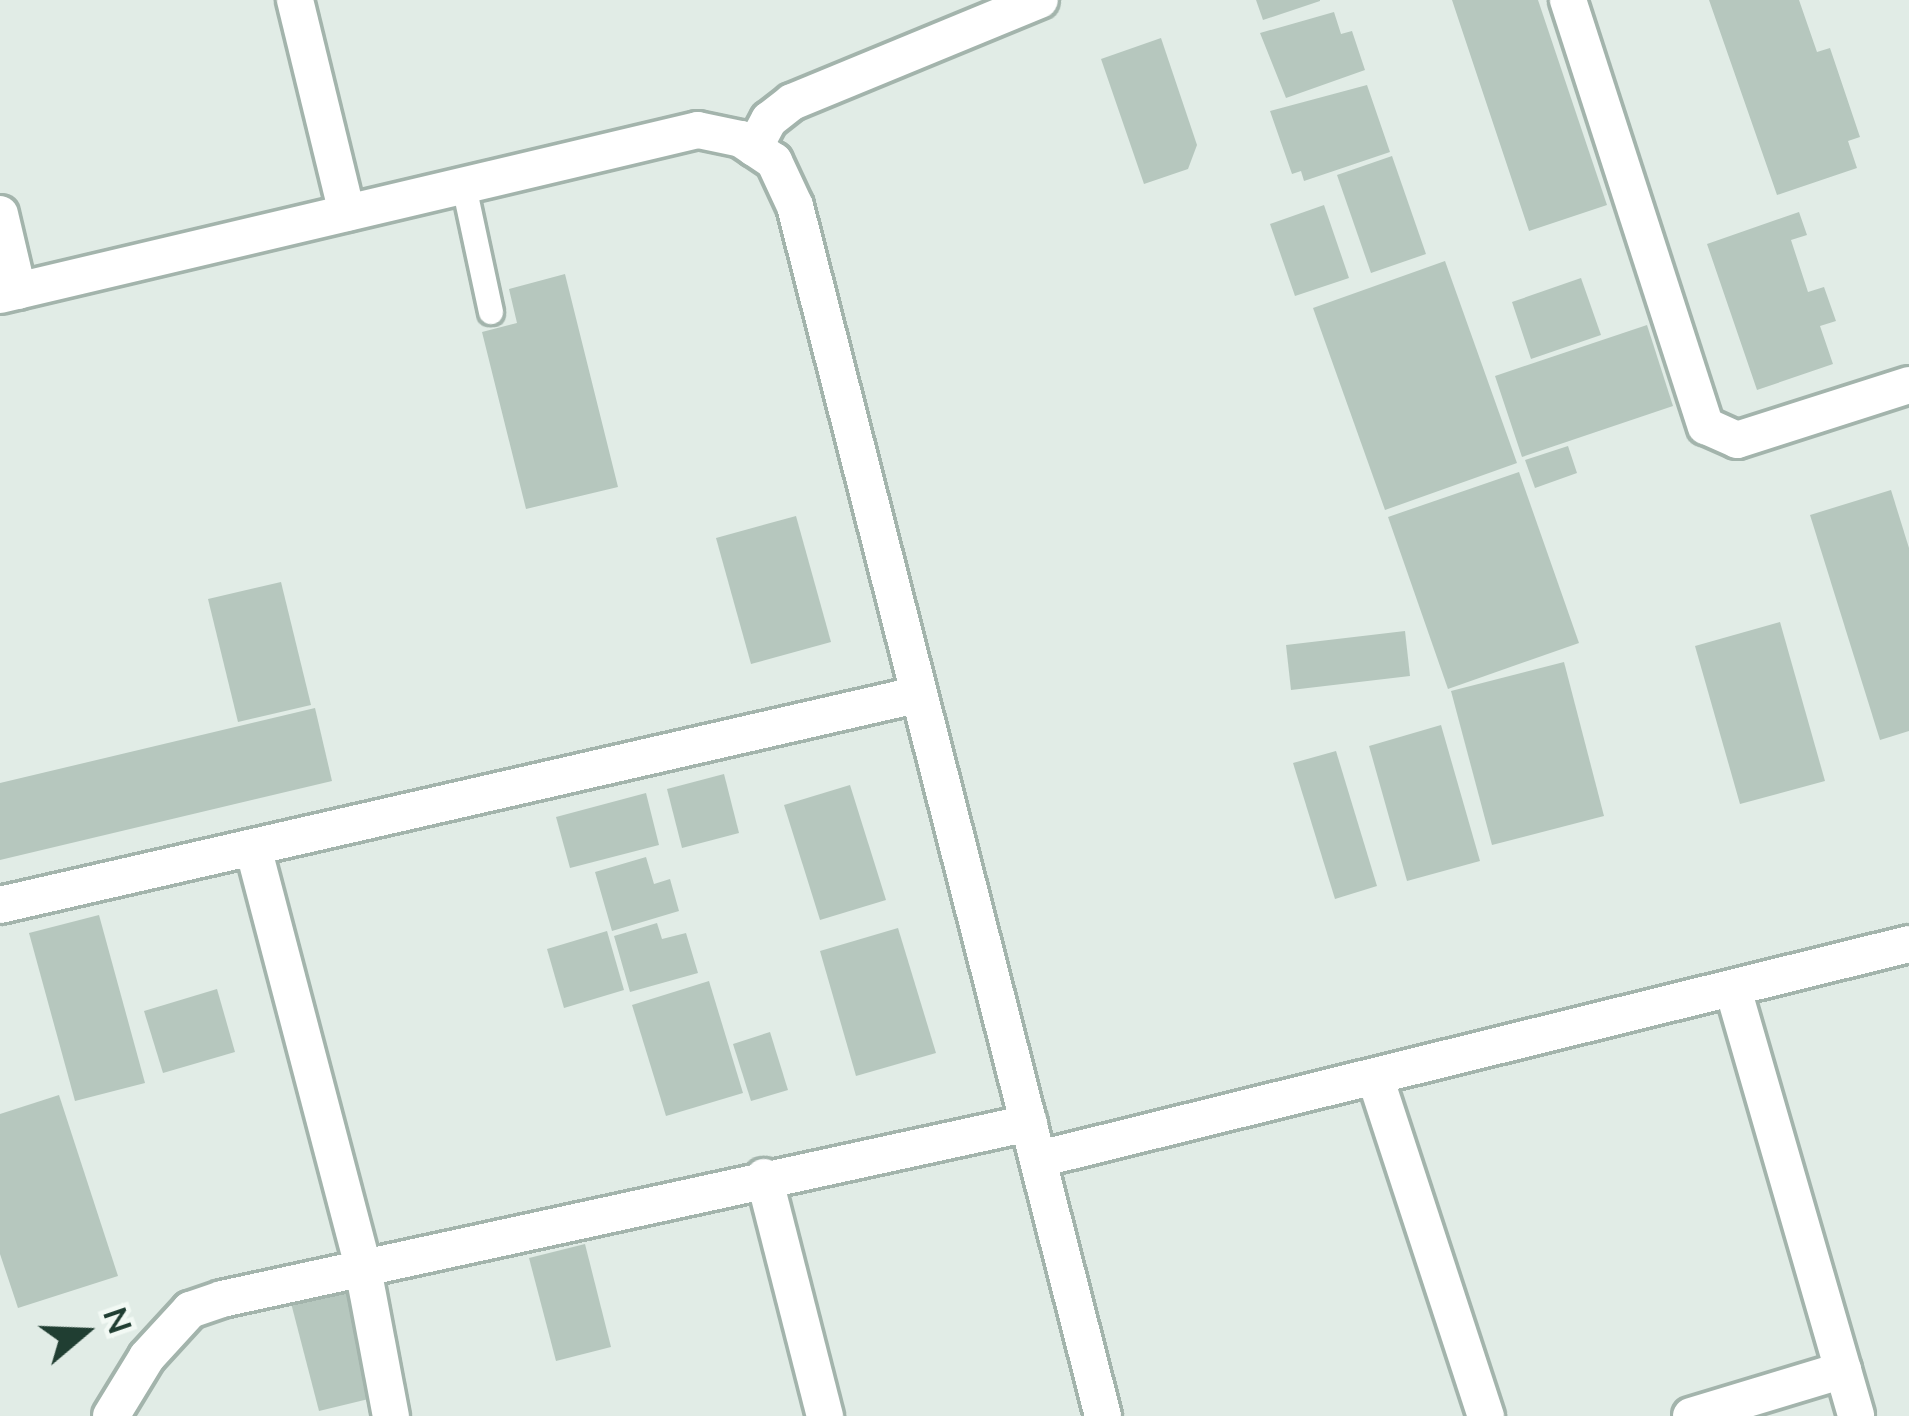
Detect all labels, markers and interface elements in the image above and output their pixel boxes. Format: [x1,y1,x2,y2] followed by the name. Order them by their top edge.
[24,1272,144,1392] north arrow
[95,1302,142,1339] text: N

